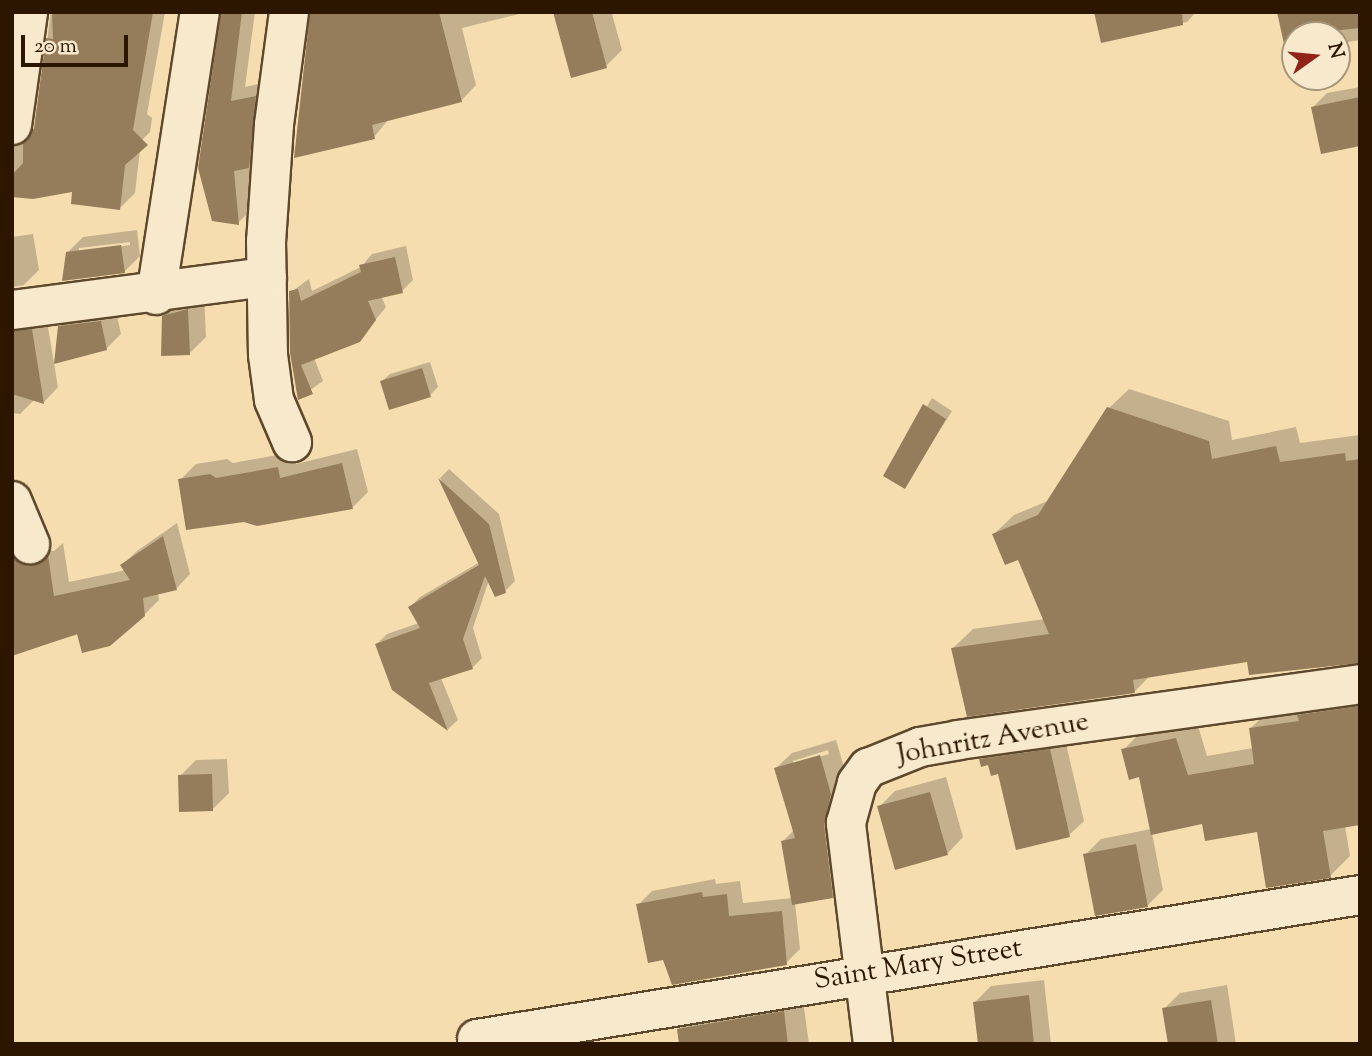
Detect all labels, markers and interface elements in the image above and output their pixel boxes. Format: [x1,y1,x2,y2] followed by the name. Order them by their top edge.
[24,21,131,65] scale bar
[1281,21,1351,91] north arrow
[34,32,77,62] text: 20 m
[1320,40,1350,62] text: N
[895,706,1091,772] street label: Johnritz Avenue
[812,932,1024,998] street label: Saint Mary Street

